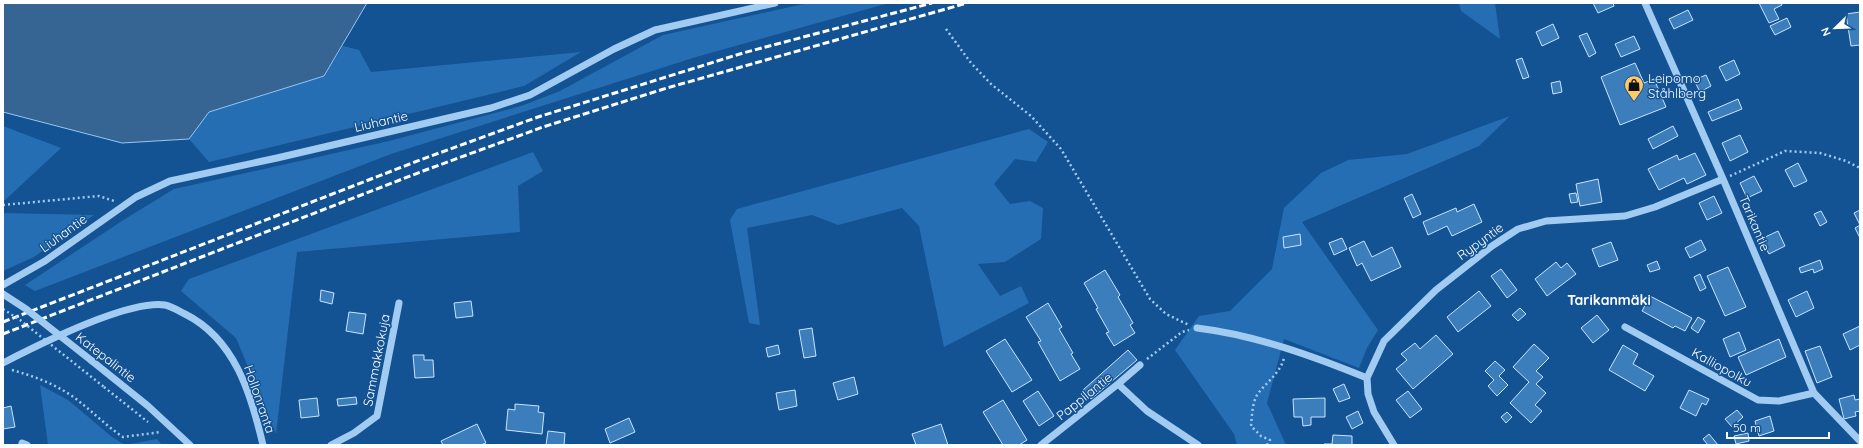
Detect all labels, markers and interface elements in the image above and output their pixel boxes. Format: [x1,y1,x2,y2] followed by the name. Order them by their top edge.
[1815,8,1855,48] north arrow
[1818,25,1834,38] text: N
[1648,70,1706,101] place label: Leipomo Ståhlberg
[1623,74,1645,102] shop icon: Leipomo Ståhlberg
[353,107,409,135] street label: Liuhantie
[1736,193,1774,253] street label: Tarikantie
[36,211,90,255] street label: Liuhantie
[1454,219,1506,263] street label: Rypyntie
[1567,291,1651,309] district label: Tarikanmäki
[359,312,393,408] street label: Sammakkokuja
[73,329,139,385] street label: Katepalintie
[1689,344,1755,390] street label: Kalliopolku
[241,363,279,435] street label: Hollonranta
[1053,369,1115,423] street label: Pappilantie
[1727,414,1829,440] scale bar
[1733,420,1761,435] text: 50 m

